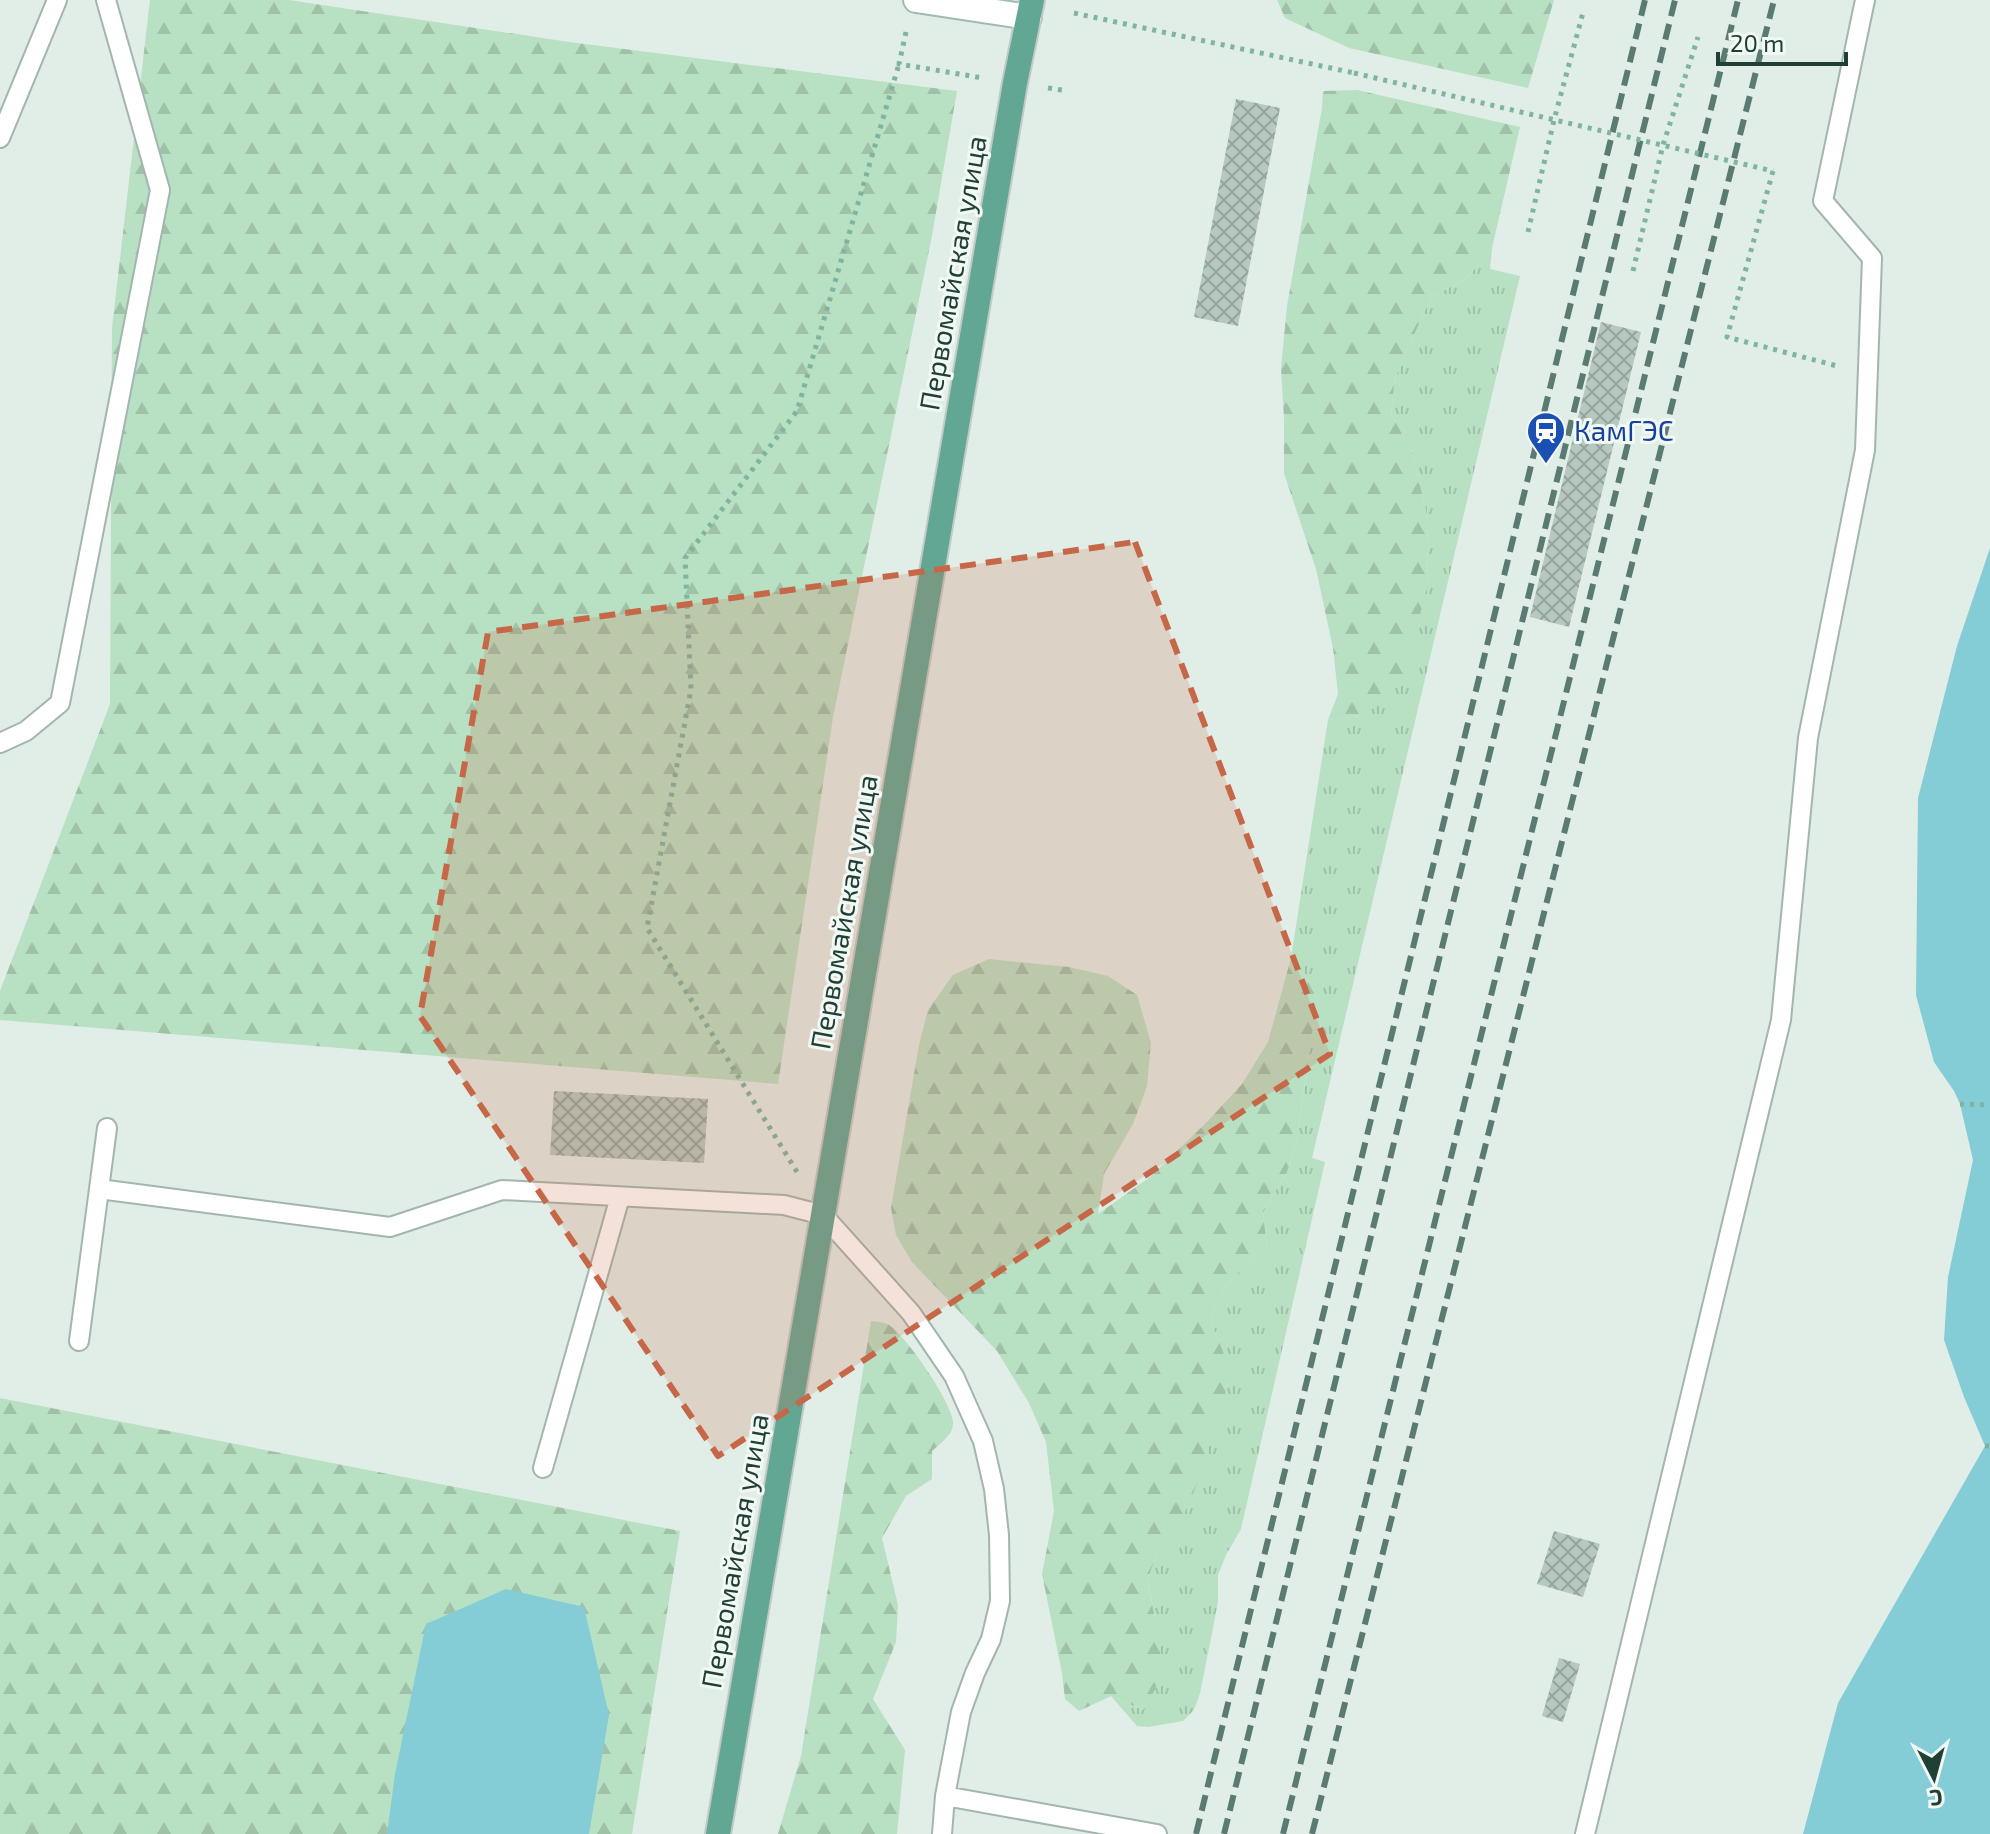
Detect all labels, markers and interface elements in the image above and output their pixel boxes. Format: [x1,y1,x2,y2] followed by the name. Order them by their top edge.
[1718,16,1846,66] scale bar
[1730,28,1784,57] text: 20 m
[911,133,993,413] street label: Первомайская улица
[1525,410,1567,465] station icon: КамГЭС
[1574,413,1674,447] place label: КамГЭС
[802,772,884,1052] street label: Первомайская улица
[693,1411,775,1691] street label: Первомайская улица
[1894,1738,1974,1818] north arrow
[1928,1785,1944,1812] text: С

